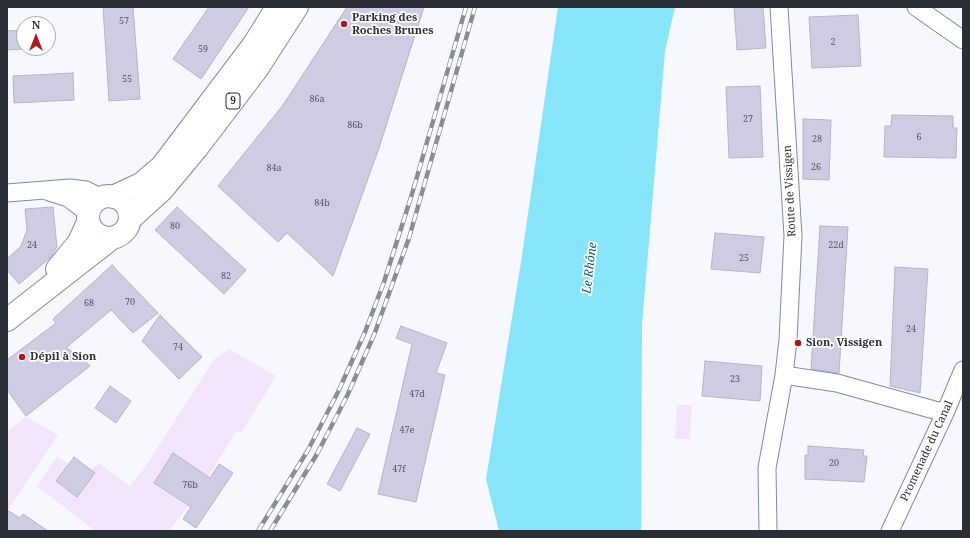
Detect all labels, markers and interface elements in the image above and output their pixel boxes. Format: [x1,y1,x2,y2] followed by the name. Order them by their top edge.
[352,11,434,37] place label: Parking des Roches Brunes
[16,16,56,56] north arrow
[119,16,129,26] house number: 57
[32,17,40,32] text: N
[339,19,349,29] marker: Parking des Roches Brunes
[830,37,836,47] house number: 2
[198,44,208,54] house number: 59
[122,74,132,84] house number: 55
[226,93,240,109] road number: 9
[309,94,325,104] house number: 86a
[743,114,753,124] house number: 27
[347,120,363,130] house number: 86b
[916,132,922,142] house number: 6
[812,134,822,144] house number: 28
[781,145,799,237] street label: Route de Vissigen
[811,162,821,172] house number: 26
[266,163,282,173] house number: 84a
[314,198,330,208] house number: 84b
[170,221,180,231] house number: 80
[27,240,37,250] house number: 24
[828,240,844,250] house number: 22d
[580,241,600,295] water label: Le Rhône
[739,253,749,263] house number: 25
[221,271,231,281] house number: 82
[125,297,135,307] house number: 70
[84,298,94,308] house number: 68
[906,324,916,334] house number: 24
[806,336,882,350] place label: Sion, Vissigen
[793,338,803,348] marker: Sion, Vissigen
[173,342,183,352] house number: 74
[30,350,96,364] place label: Dépil à Sion
[17,352,27,362] marker: Dépil à Sion
[730,374,740,384] house number: 23
[409,389,425,399] house number: 47d
[898,399,956,503] street label: Promenade du Canal
[400,425,414,435] house number: 47e
[829,458,839,468] house number: 20
[392,464,406,474] house number: 47f
[182,480,198,490] house number: 76b

